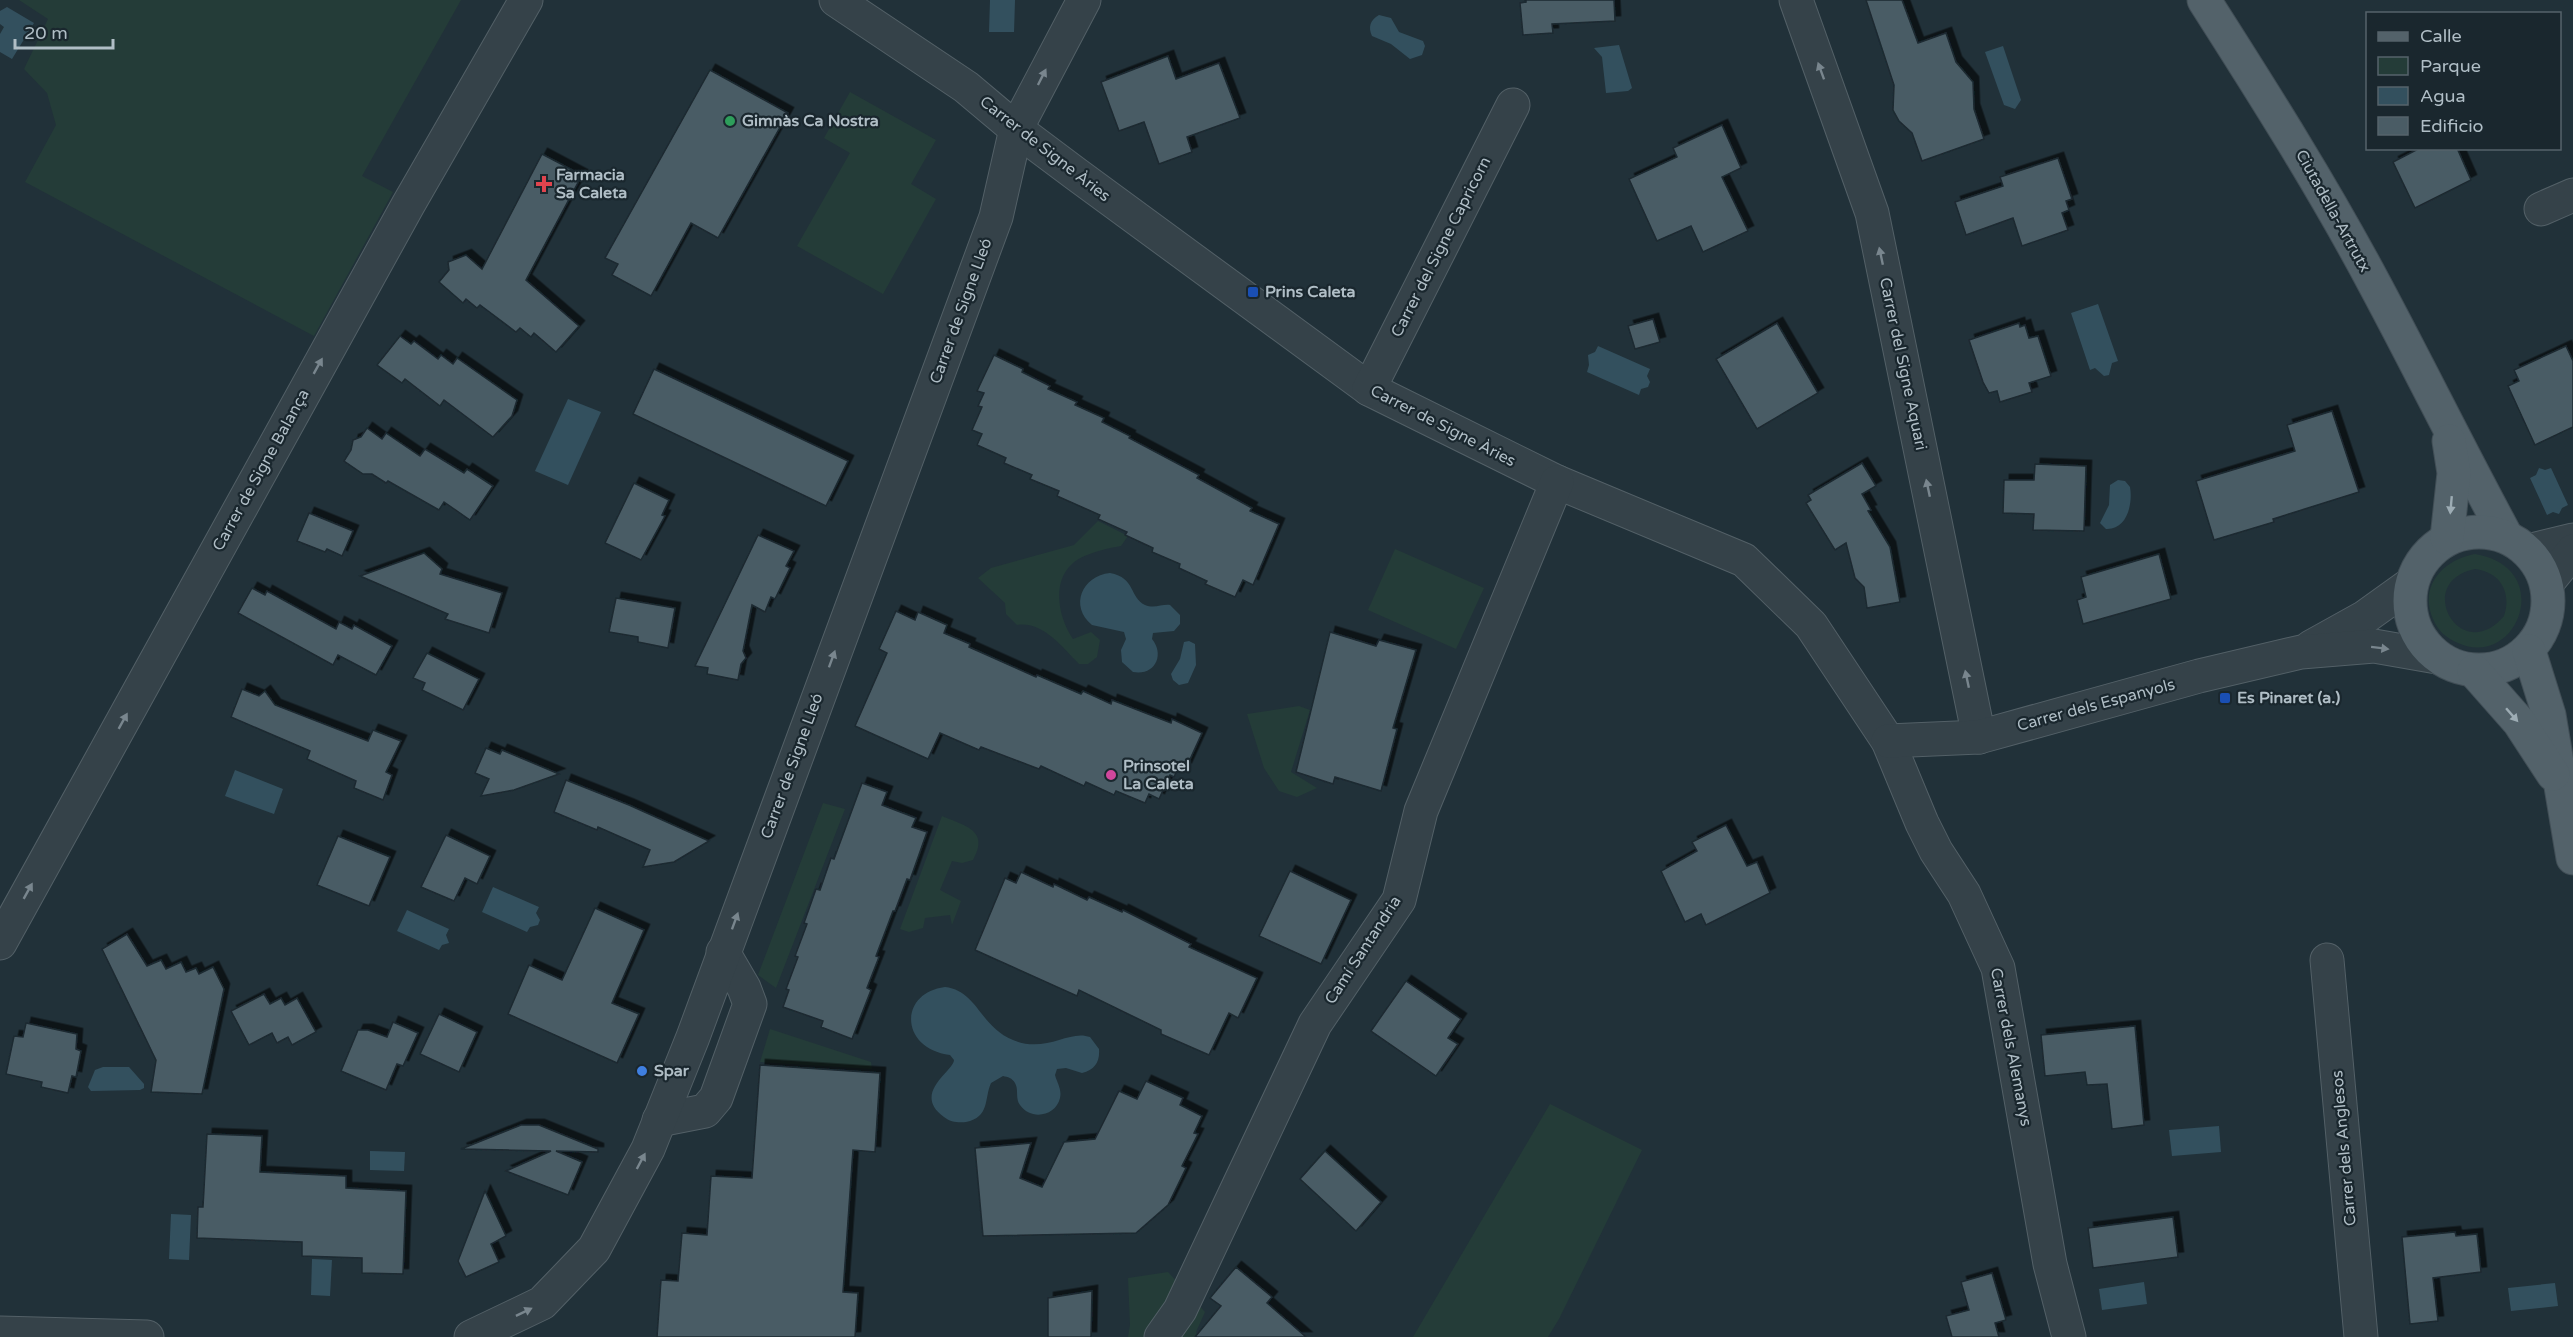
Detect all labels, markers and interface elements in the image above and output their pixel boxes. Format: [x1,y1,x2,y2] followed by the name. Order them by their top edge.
[15,12,112,50] scale bar
[2366,12,2561,150] legend
[24,22,68,44] text: 20 m
[2420,25,2462,47] text: Calle
[2420,55,2481,77] text: Parque
[1816,62,1826,80] one-way arrow
[1037,68,1047,86] one-way arrow
[2420,85,2466,107] text: Agua
[976,92,1114,206] street label: Carrer de Signe Àries
[742,111,879,131] place label: Gimnàs Ca Nostra
[723,114,737,128] marker: Gimnàs Ca Nostra
[2420,115,2484,137] text: Edificio
[2291,146,2375,276] street label: Ciutadella-Artrutx
[1387,153,1495,341] street label: Carrer del Signe Capricorn
[556,165,627,203] place label: Farmacia Sa Caleta
[537,177,551,191] marker: Farmacia Sa Caleta
[925,235,997,387] street label: Carrer de Signe Lleó
[1876,246,1885,265] one-way arrow
[1875,276,1931,452] street label: Carrer del Signe Aquari
[1265,282,1356,302] place label: Prins Caleta
[1246,285,1260,299] marker: Prins Caleta
[313,358,324,374] one-way arrow
[1367,381,1519,471] street label: Carrer de Signe Àries
[208,386,314,554] street label: Carrer de Signe Balança
[1923,478,1932,497] one-way arrow
[2446,496,2456,515] one-way arrow
[2371,643,2390,653] one-way arrow
[827,650,837,668] one-way arrow
[1962,670,1971,689] one-way arrow
[2015,674,2177,736] street label: Carrer dels Espanyols
[2237,688,2340,708] place label: Es Pinaret (a.)
[756,690,828,842] street label: Carrer de Signe Lleó
[2218,691,2232,705] marker: Es Pinaret (a.)
[2505,707,2518,722] one-way arrow
[118,712,128,729] one-way arrow
[1123,756,1194,794] place label: Prinsotel La Caleta
[1104,768,1118,782] marker: Prinsotel La Caleta
[23,883,33,900] one-way arrow
[1320,892,1406,1008] street label: Camí Santandria
[730,911,740,929] one-way arrow
[1986,966,2036,1128] street label: Carrer dels Alemanys
[654,1061,690,1081] place label: Spar
[635,1064,649,1078] marker: Spar
[2327,1069,2361,1227] street label: Carrer dels Anglesos
[636,1152,646,1169] one-way arrow
[515,1307,532,1316] one-way arrow

